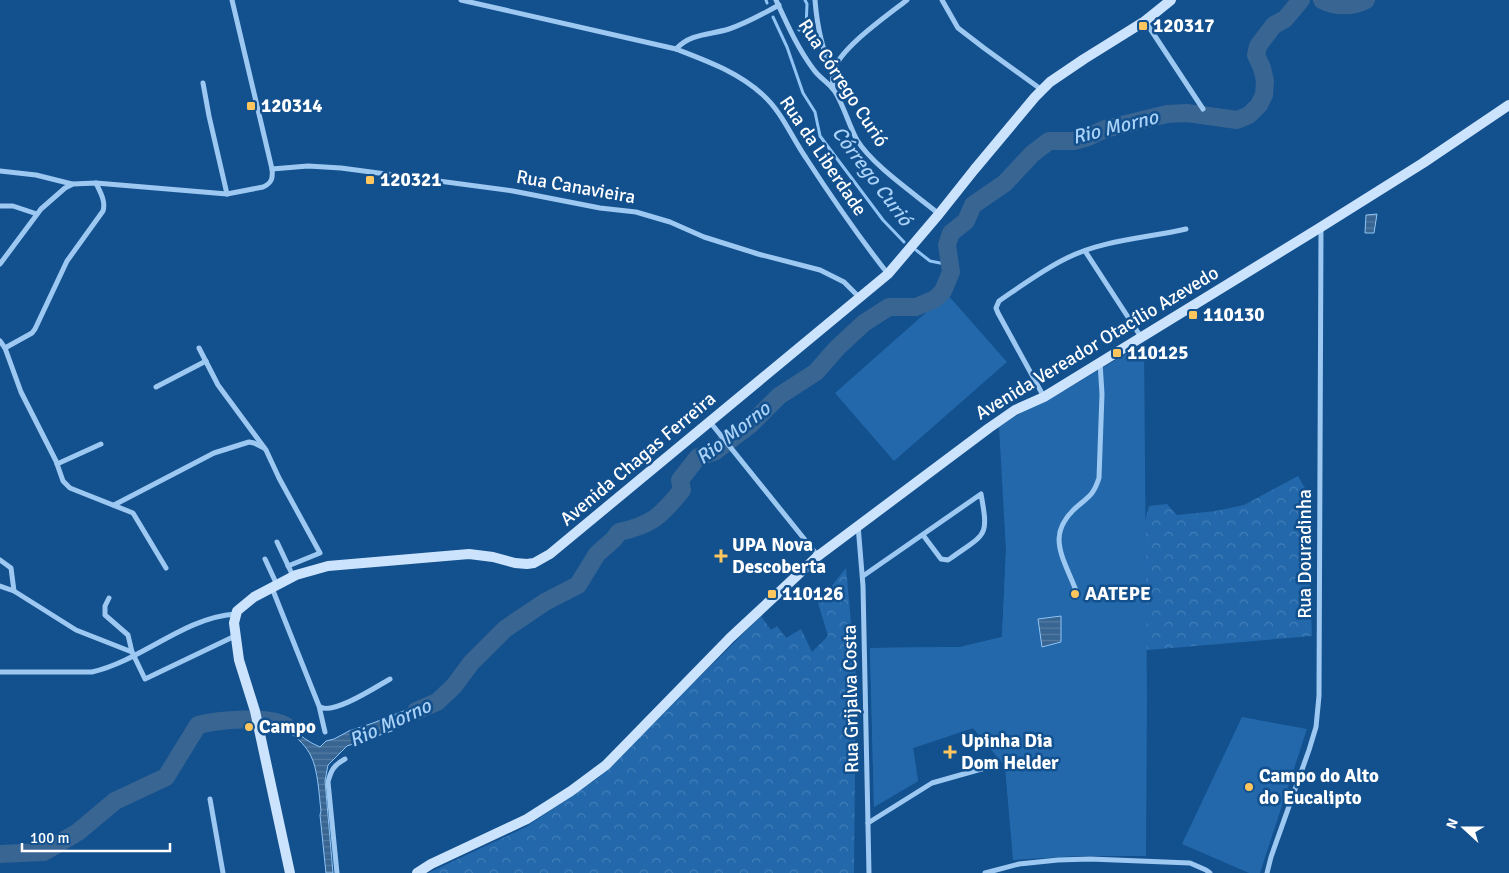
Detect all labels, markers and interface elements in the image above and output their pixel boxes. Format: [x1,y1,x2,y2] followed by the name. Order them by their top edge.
[1153,14,1215,38] place label: 120317
[793,15,893,152] street label: Rua Córrego Curió
[1137,20,1149,32] marker: 120317
[774,92,872,220] street label: Rua da Liberdade
[261,94,323,118] place label: 120314
[245,100,257,112] marker: 120314
[1070,104,1162,150] water label: Rio Morno
[826,121,919,232] water label: Córrego Curió
[515,165,637,209] street label: Rua Canavieira
[380,168,442,192] place label: 120321
[364,174,376,186] marker: 120321
[971,261,1223,425] street label: Avenida Vereador Otacílio Azevedo
[1203,303,1265,327] place label: 110130
[1187,309,1199,321] marker: 110130
[1127,341,1189,365] place label: 110125
[1111,347,1123,359] marker: 110125
[555,387,721,531] street label: Avenida Chagas Ferreira
[691,395,776,470] water label: Rio Morno
[1293,489,1317,619] street label: Rua Douradinha
[732,533,826,579] place label: UPA Nova Descoberta
[714,549,728,563] marker: UPA Nova Descoberta
[782,582,844,606] place label: 110126
[1085,582,1151,606] place label: AATEPE
[766,588,778,600] marker: 110126
[1069,588,1081,600] marker: AATEPE
[838,625,864,773] street label: Rua Grijalva Costa
[345,693,436,753] water label: Rio Morno
[259,715,316,739] place label: Campo
[243,721,255,733] marker: Campo
[961,729,1059,775] place label: Upinha Dia Dom Helder
[943,745,957,759] marker: Upinha Dia Dom Helder
[1259,764,1379,810] place label: Campo do Alto do Eucalipto
[1243,781,1255,793] marker: Campo do Alto do Eucalipto
[1439,803,1489,853] north arrow
[1443,816,1462,831] text: N
[22,820,170,852] scale bar
[30,829,70,847] text: 100 m

